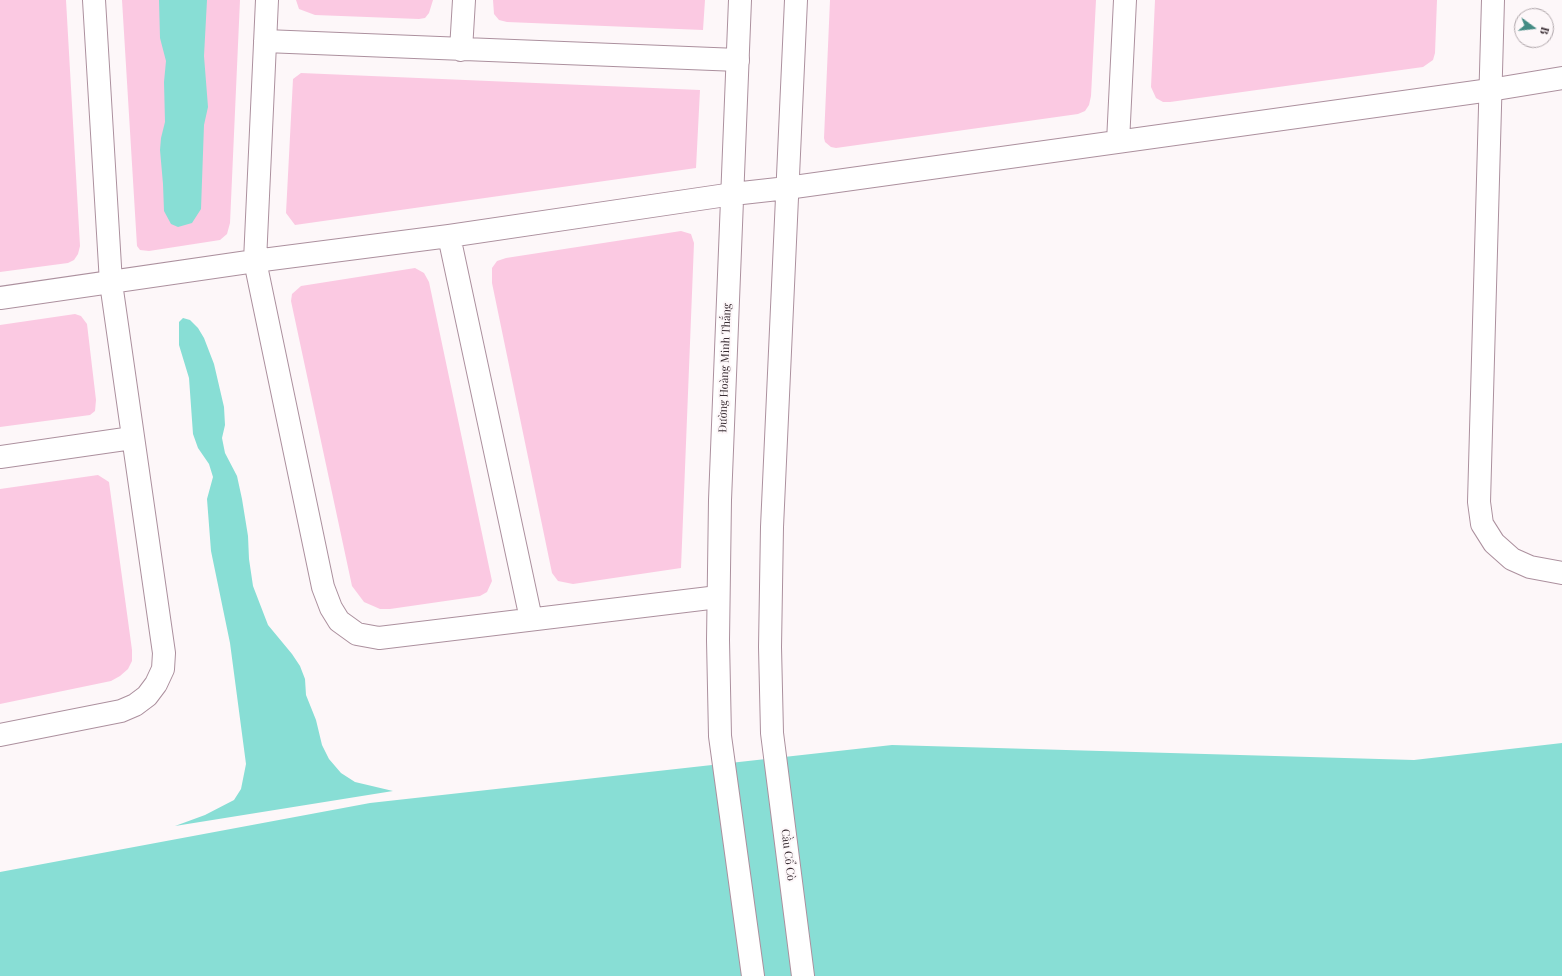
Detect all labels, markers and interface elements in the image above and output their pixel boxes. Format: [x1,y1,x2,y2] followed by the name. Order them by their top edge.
[1514,8,1554,48] north arrow
[1537,25,1553,36] text: B
[716,303,734,433] street label: Đường Hoàng Minh Thắng
[778,828,798,882] street label: Cầu Cổ Cò

